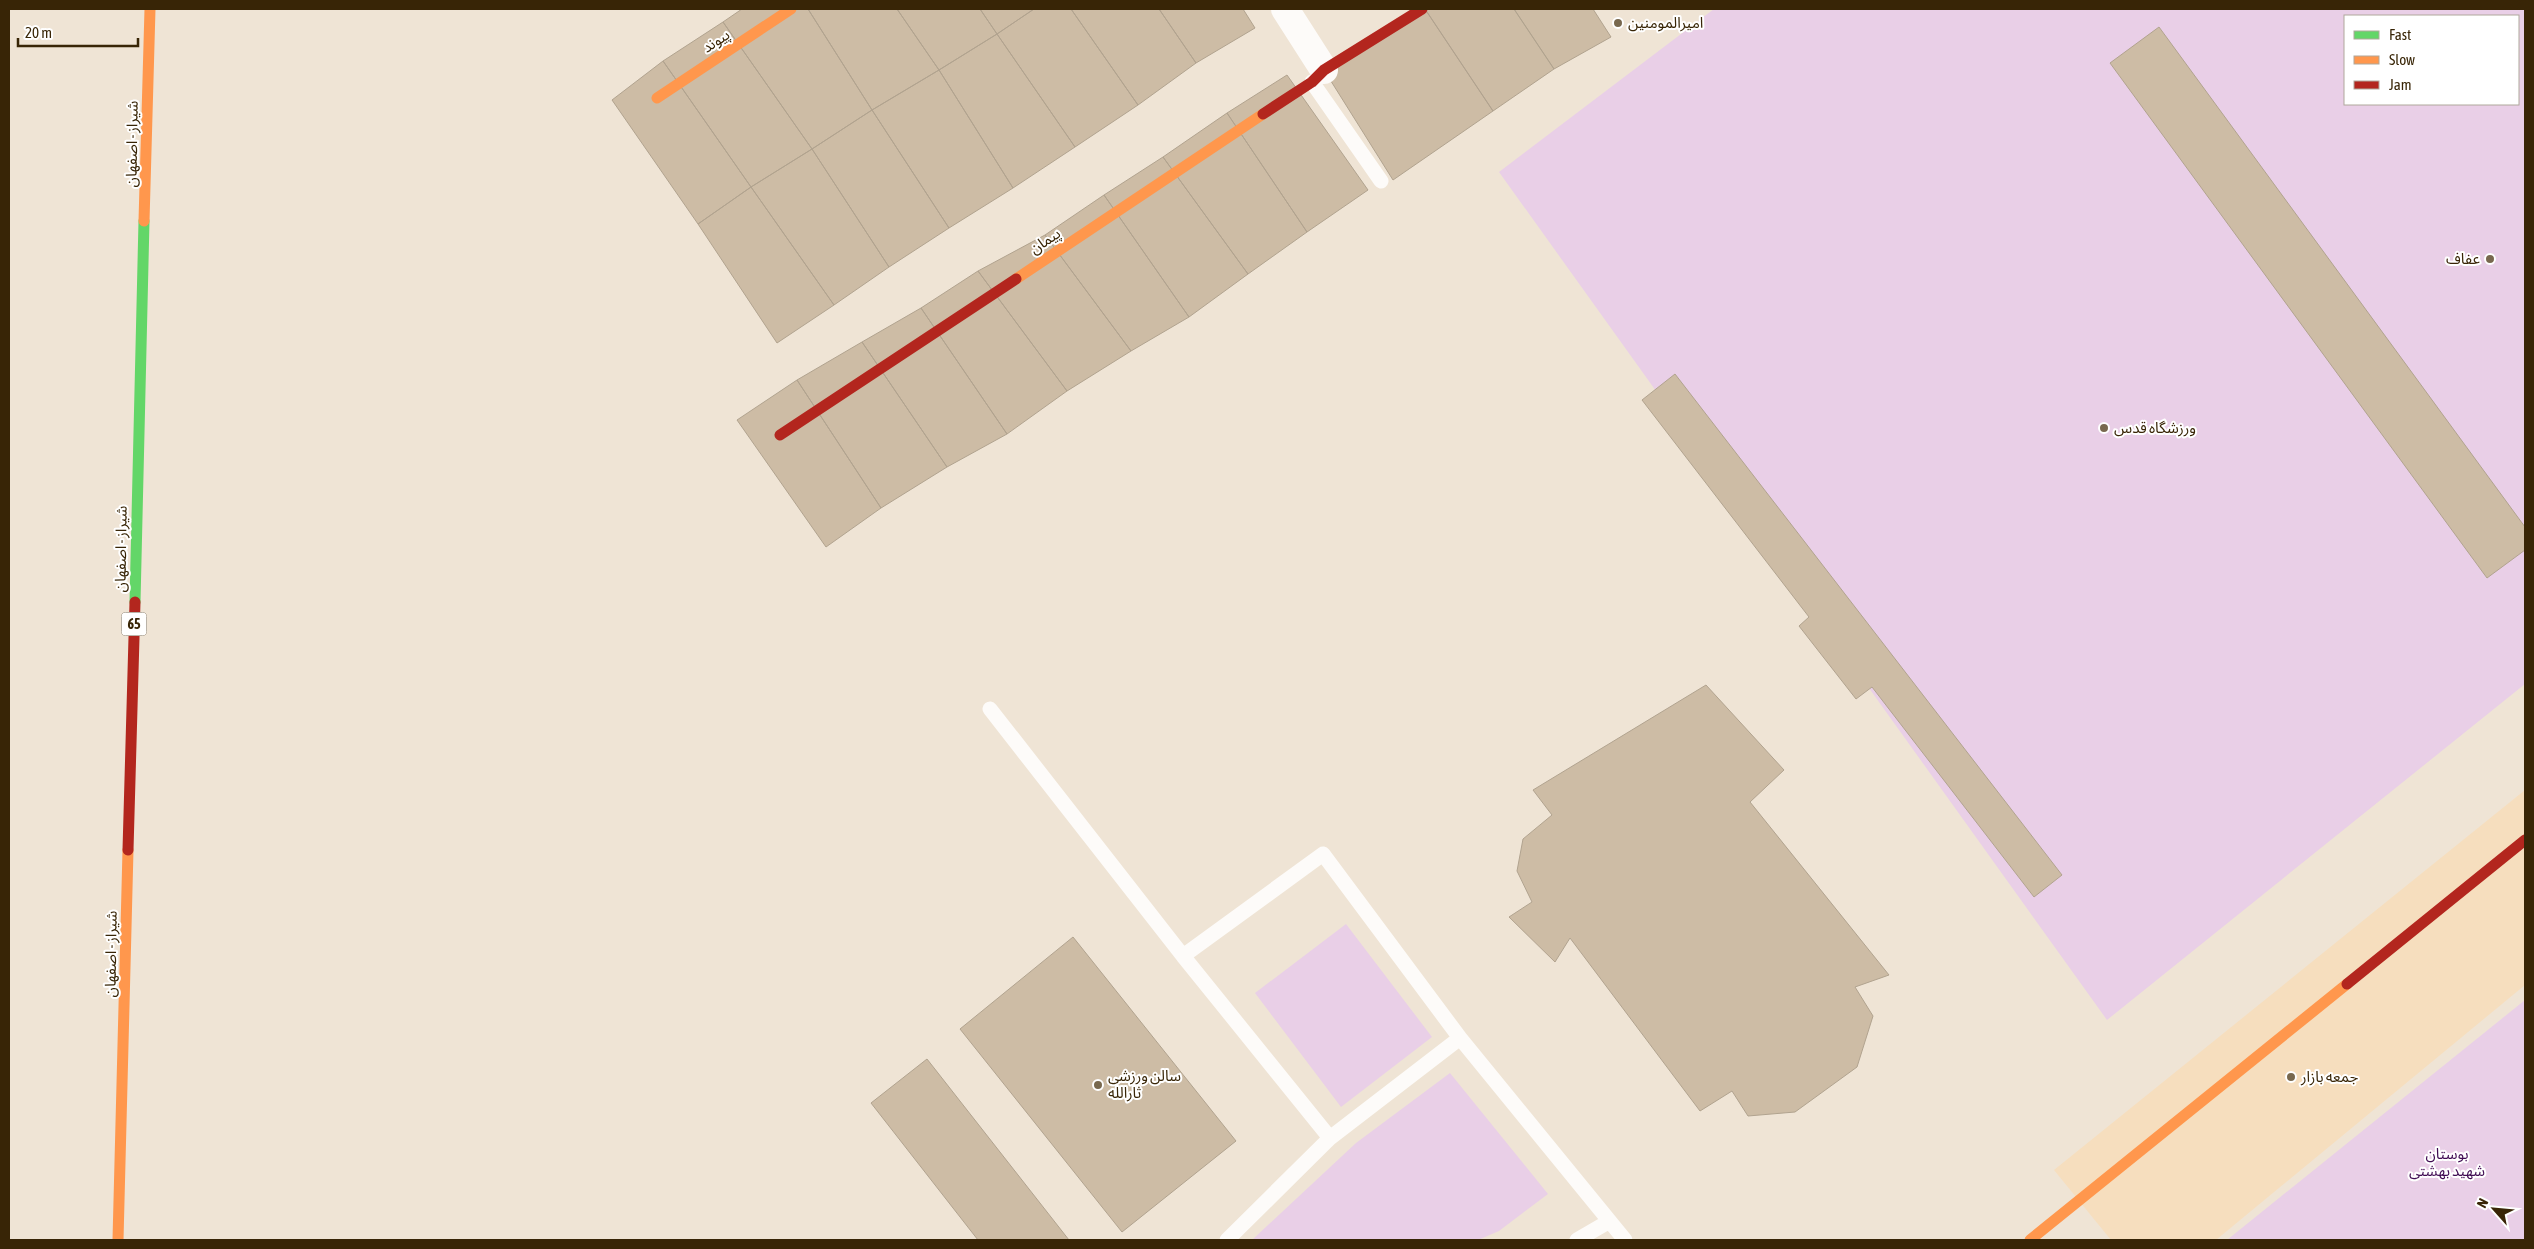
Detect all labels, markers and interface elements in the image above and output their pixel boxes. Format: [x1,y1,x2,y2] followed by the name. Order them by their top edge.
[1628,14,1703,32] place label: امیرالمومنین
[18,15,138,47] scale bar
[2344,15,2519,105] legend
[1612,17,1624,29] marker: امیرالمومنین
[25,24,52,41] text: 20 m
[699,25,734,58] street label: پیوند
[2389,26,2411,43] text: Fast
[2389,51,2415,68] text: Slow
[2389,76,2412,93] text: Jam
[122,100,142,187] street label: شیراز - اصفهان
[1026,224,1065,259] street label: پیمان
[2446,250,2480,267] place label: عفاف
[2484,253,2496,265] marker: عفاف
[2114,419,2196,437] place label: ورزشگاه قدس
[2098,422,2110,434] marker: ورزشگاه قدس
[111,505,131,592] street label: شیراز - اصفهان
[122,612,146,636] road number: 65
[101,910,121,997] street label: شیراز - اصفهان
[1108,1067,1181,1102] place label: سالن ورزشی ثارالله
[2300,1068,2358,1086] place label: جمعه بازار
[2285,1071,2297,1083] marker: جمعه بازار
[1092,1079,1104,1091] marker: سالن ورزشی ثارالله
[2409,1145,2485,1180] park label: بوستان شهید بهشتی
[2469,1184,2519,1234] north arrow
[2473,1196,2491,1210] text: N

